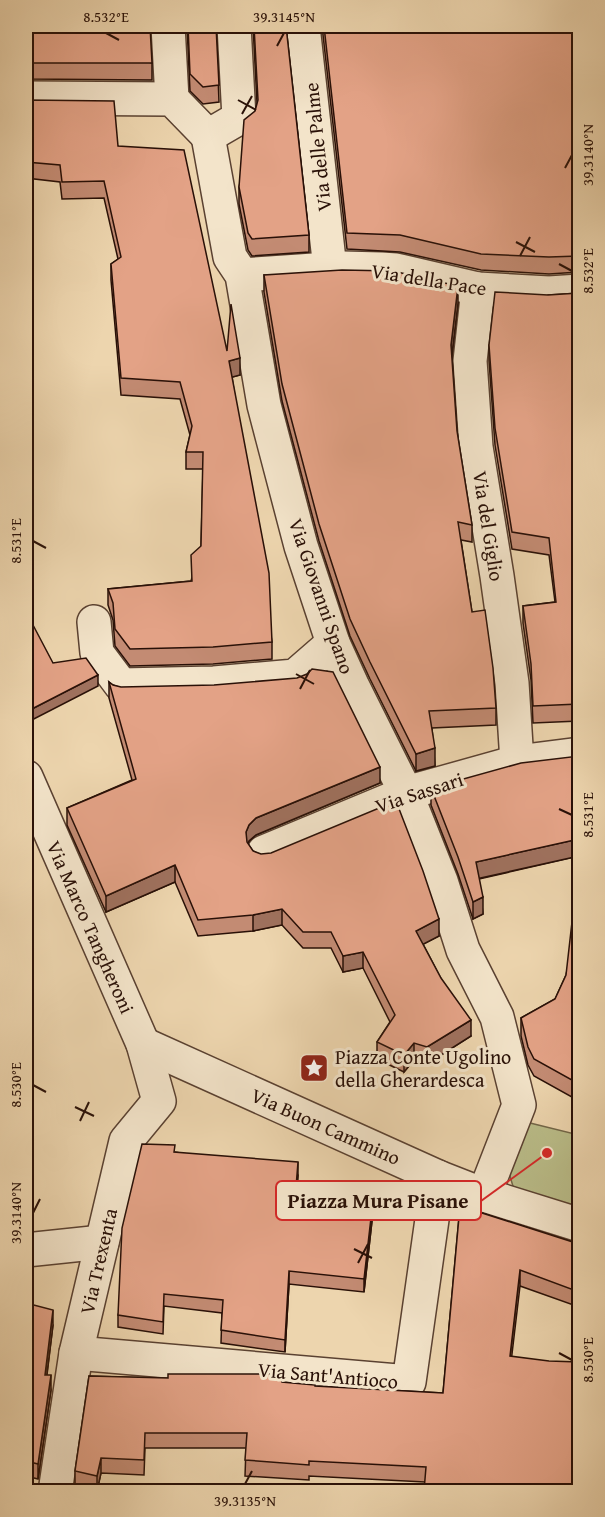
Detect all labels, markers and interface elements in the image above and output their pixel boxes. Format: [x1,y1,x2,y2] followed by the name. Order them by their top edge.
[83,6,129,27] text: 8.532°E
[253,6,315,27] text: 39.3145°N
[296,81,338,213] street label: Via delle Palme
[577,124,598,186] text: 39.3140°N
[577,248,598,294] text: 8.532°E
[369,256,489,302] street label: Via della Pace
[466,469,512,583] street label: Via del Giglio
[282,514,362,678] street label: Via Giovanni Spano
[5,518,26,564] text: 8.531°E
[371,764,467,820] street label: Via Sassari
[577,792,598,838] text: 8.531°E
[40,836,142,1018] street label: Via Marco Tangheroni
[335,1042,511,1094] place label: Piazza Conte Ugolino della Gherardesca
[298,1052,330,1084] place icon: Piazza Conte Ugolino della Gherardesca
[5,1062,26,1108] text: 8.530°E
[247,1080,405,1172] street label: Via Buon Cammino
[276,1181,481,1220] callout: Piazza Mura Pisane
[5,1182,26,1244] text: 39.3140°N
[287,1185,469,1216] text: Piazza Mura Pisane
[72,1205,124,1317] street label: Via Trexenta
[577,1337,598,1383] text: 8.530°E
[257,1354,399,1396] street label: Via Sant'Antioco
[214,1490,276,1511] text: 39.3135°N

